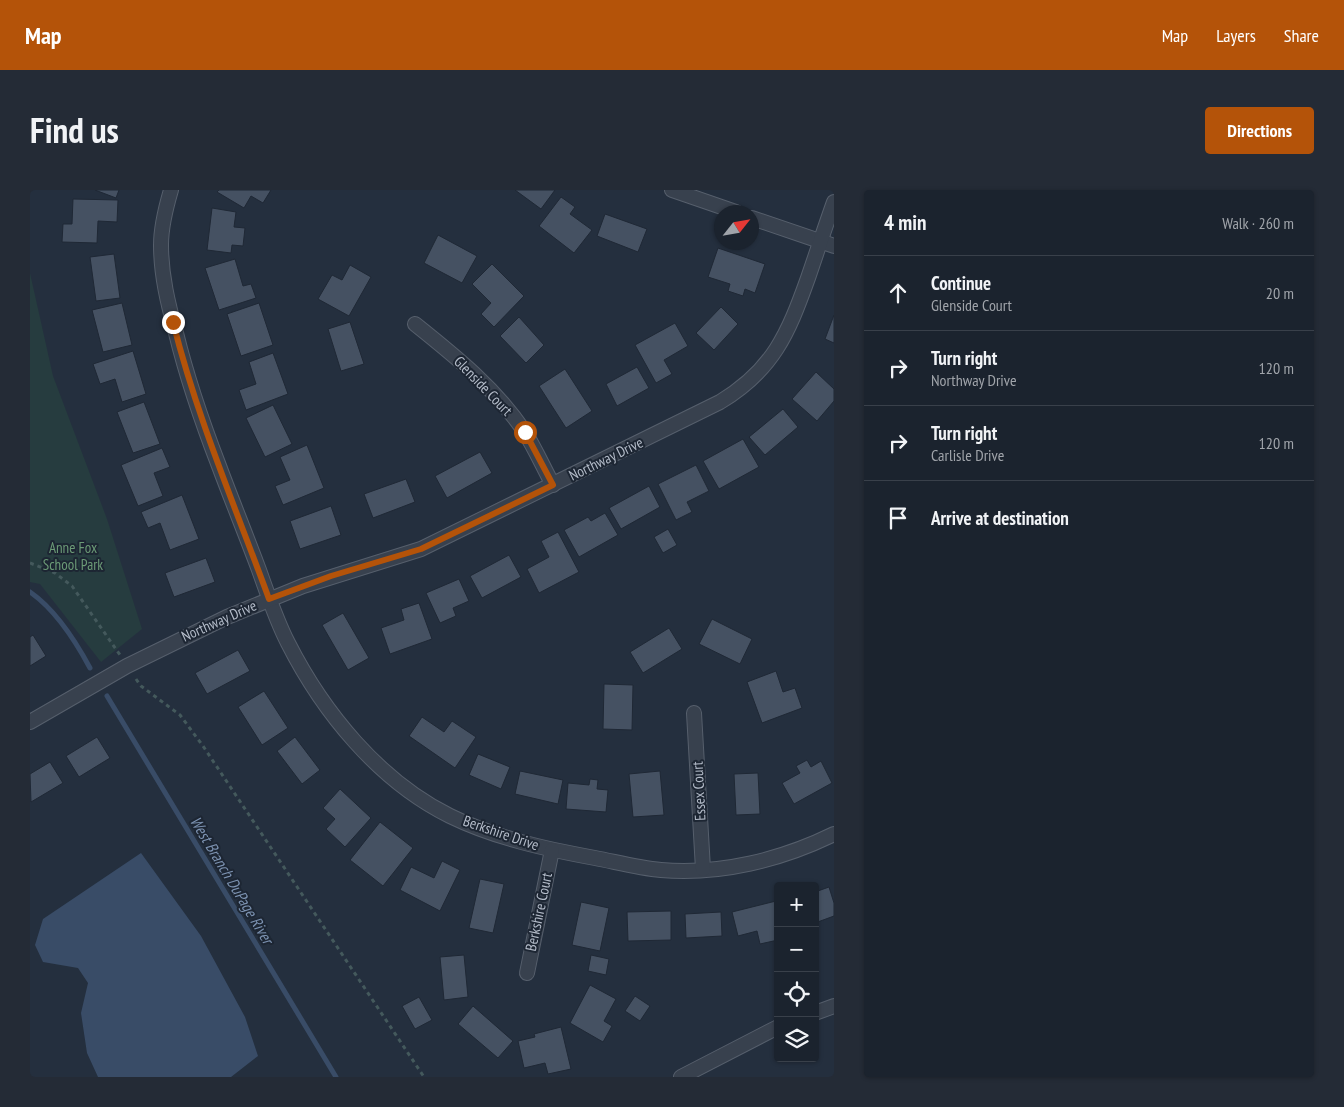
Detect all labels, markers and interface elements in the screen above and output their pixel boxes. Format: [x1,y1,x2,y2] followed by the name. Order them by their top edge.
[25,20,62,51] text: Map
[1162,24,1188,47] text: Map
[1216,24,1256,47] text: Layers
[1284,24,1319,47] text: Share
[30,107,119,153] text: Find us
[1205,107,1314,154] button: Directions
[714,205,759,250] north arrow
[884,209,926,236] text: 4 min
[1222,213,1294,233] text: Walk · 260 m
[931,271,991,295] text: Continue
[884,279,912,307] icon: ahead
[1266,283,1294,303] text: 20 m
[931,295,1012,315] text: Glenside Court
[162,311,185,334] route end
[931,346,997,370] text: Turn right
[450,352,517,420] street label: Glenside Court
[884,354,912,382] icon: right
[1259,358,1294,378] text: 120 m
[931,370,1017,390] text: Northway Drive
[514,421,537,444] route start
[931,421,997,445] text: Turn right
[884,429,912,457] icon: right
[566,432,646,485] street label: Northway Drive
[1259,433,1294,453] text: 120 m
[931,445,1004,465] text: Carlisle Drive
[884,504,912,532] icon: arrive
[931,506,1069,530] text: Arrive at destination
[43,538,103,574] park label: Anne Fox School Park
[178,596,259,646] street label: Northway Drive
[687,761,710,821] street label: Essex Court
[461,811,542,854] street label: Berkshire Drive
[186,813,279,950] water label: West Branch DuPage River
[521,871,556,953] street label: Berkshire Court
[774,882,819,1062] map controls
[774,882,819,927] button: +
[774,927,819,972] button: −
[774,972,819,1017] button: locate
[774,1017,819,1062] button: layers

